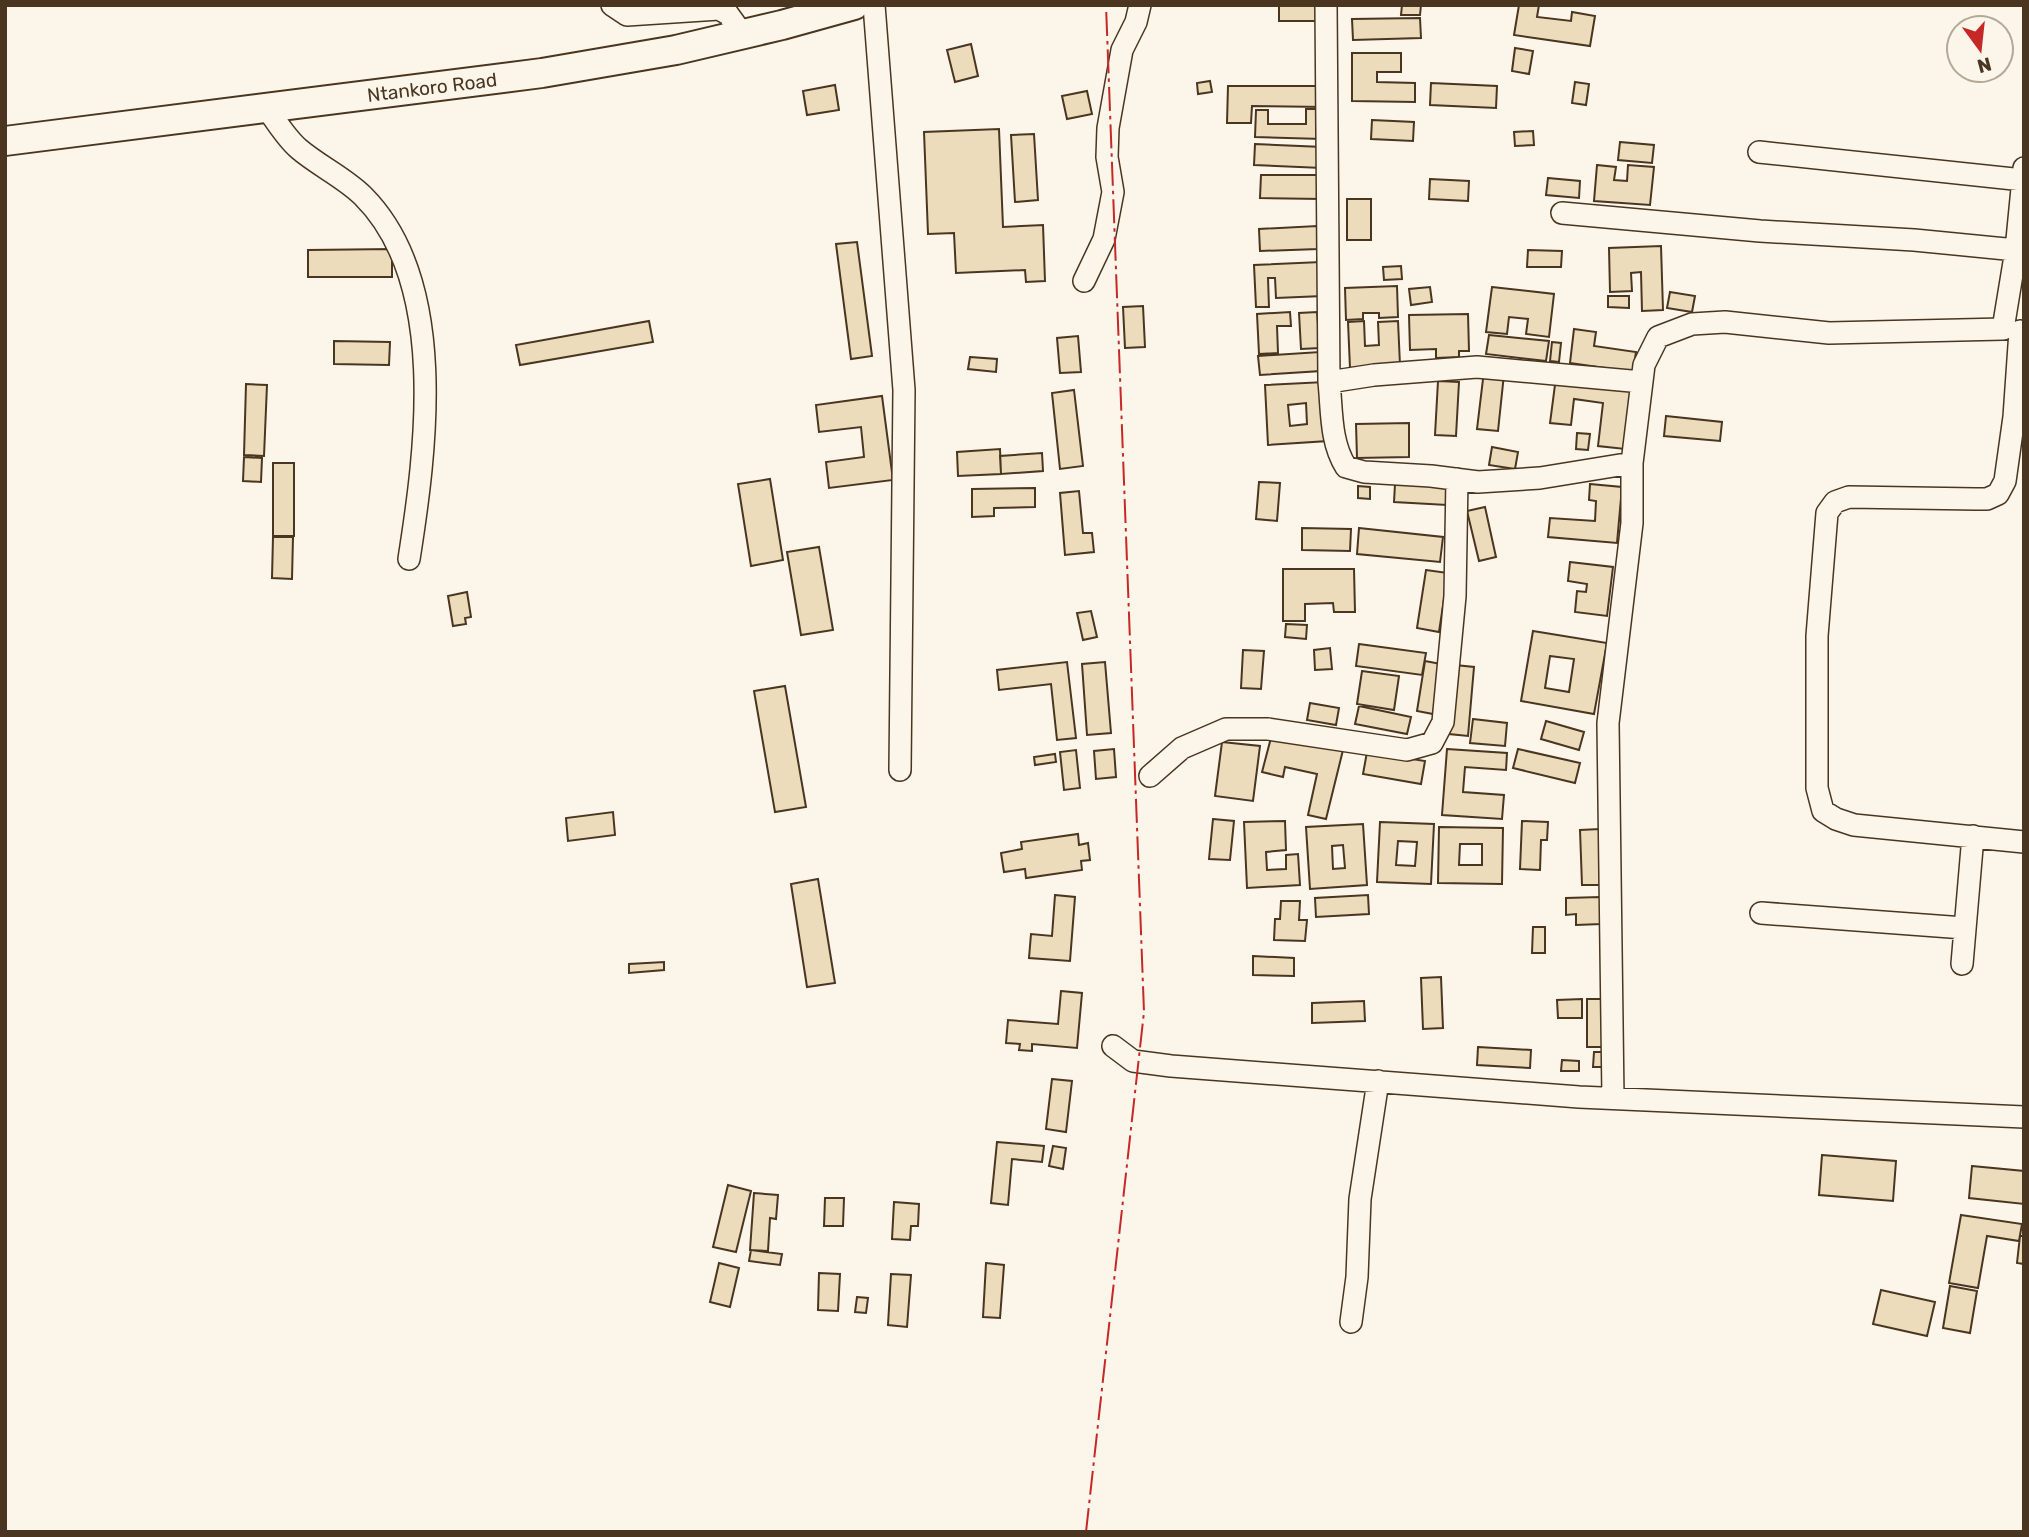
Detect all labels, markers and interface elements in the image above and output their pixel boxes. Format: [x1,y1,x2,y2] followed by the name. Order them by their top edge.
[1945,14,2015,84] north arrow
[1975,52,1994,78] text: N
[366,68,498,107] street label: Ntankoro Road

